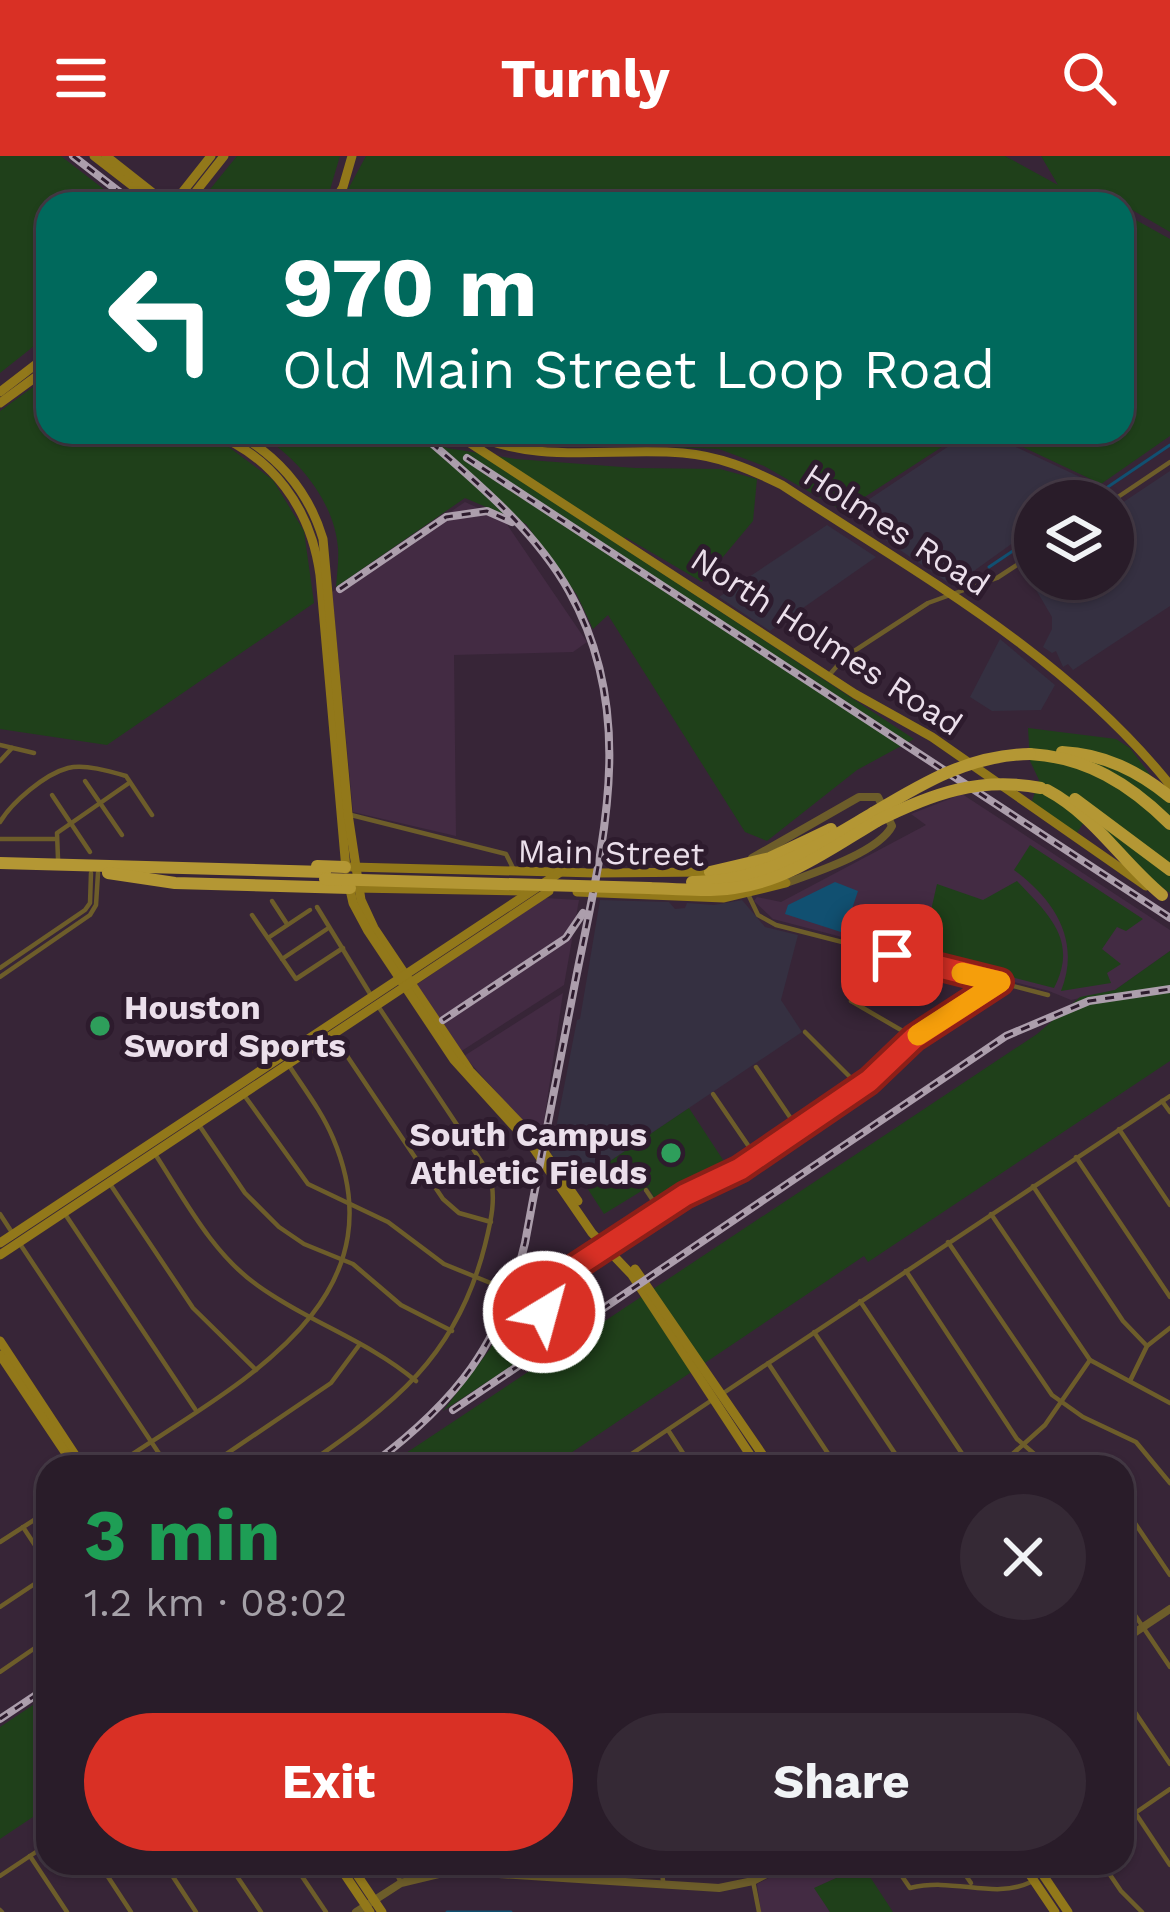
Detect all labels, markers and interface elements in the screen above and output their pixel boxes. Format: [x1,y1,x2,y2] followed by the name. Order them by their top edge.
[48,45,114,111] icon: menu
[1056,45,1122,111] icon: search
[500,47,670,110] text: Turnly
[282,238,538,336] text: 970 m
[84,240,240,396] icon: left
[282,338,995,401] text: Old Main Street Loop Road
[797,455,997,604] street label: Holmes Road
[1014,480,1134,600] map controls
[1014,480,1134,600] button: layers
[684,539,970,744] street label: North Holmes Road
[517,831,705,874] street label: Main Street
[841,904,943,1006] pin
[859,922,925,988] icon: arrive
[124,988,346,1065] place label: Houston Sword Sports
[87,1013,113,1039] marker: Houston Sword Sports
[409,1115,647,1192] place label: South Campus Athletic Fields
[658,1140,684,1166] marker: South Campus Athletic Fields
[481,1249,607,1375] position arrow
[84,1493,281,1577] text: 3 min
[960,1494,1086,1620] button: close
[84,1580,347,1625] text: 1.2 km · 08:02
[84,1713,573,1851] button: Exit
[597,1713,1086,1851] button: Share

